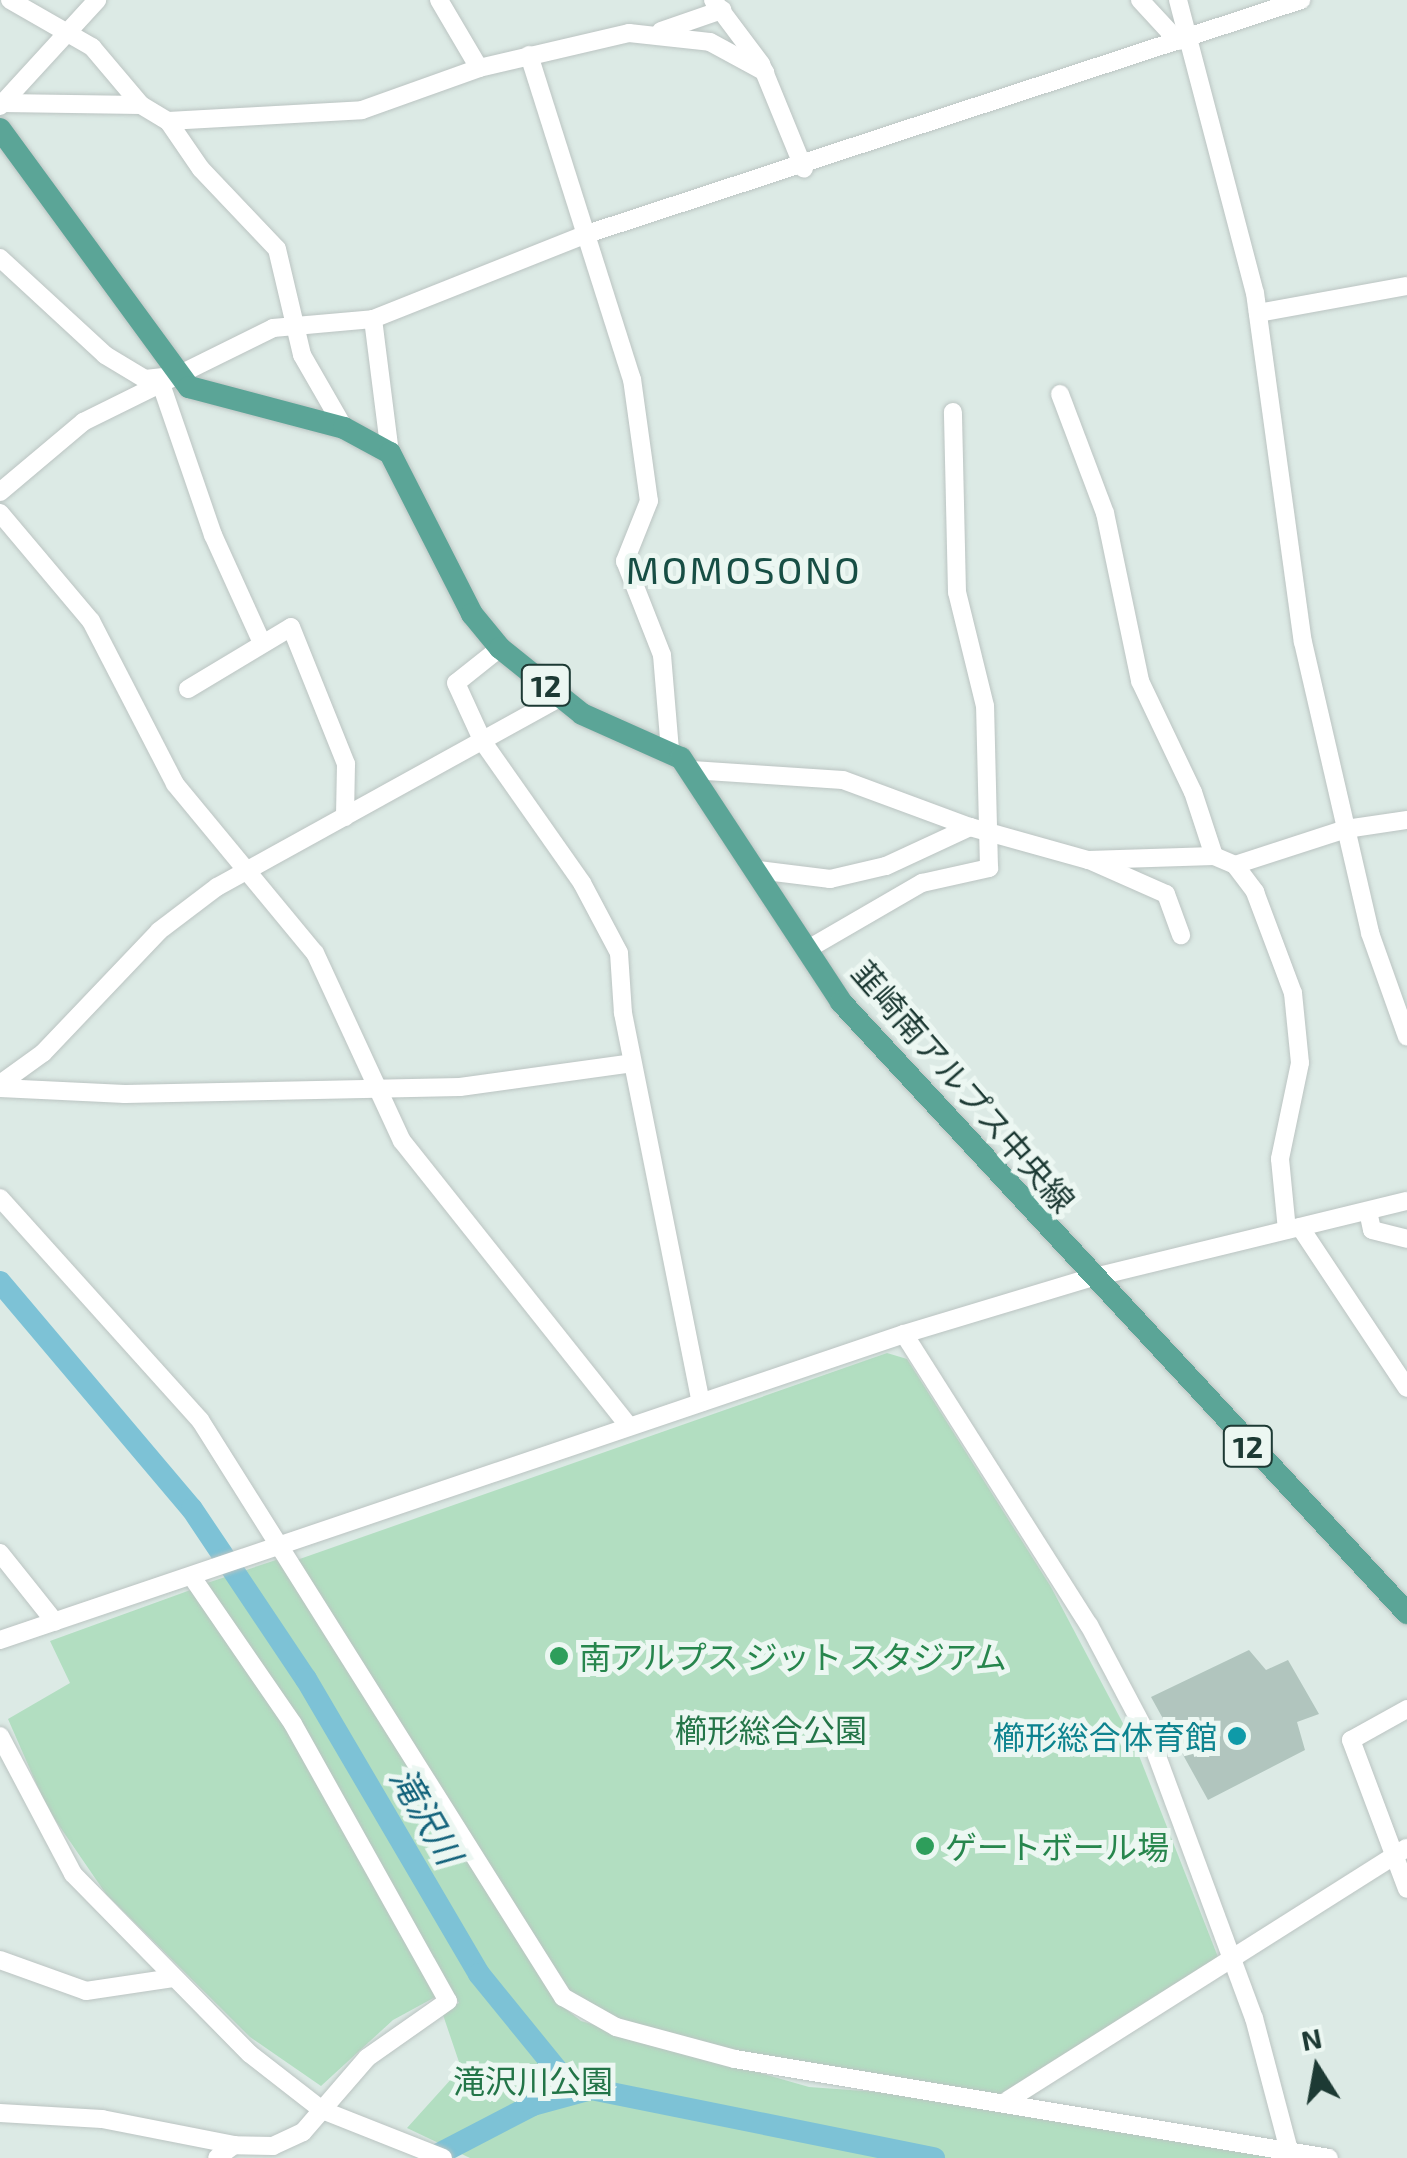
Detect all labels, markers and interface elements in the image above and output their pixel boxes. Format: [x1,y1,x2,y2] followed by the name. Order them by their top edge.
[626,547,862,593] district label: MOMOSONO
[518,660,574,710] road number: 12
[845,953,1083,1219] street label: 韮崎南アルプス中央線
[1220,1421,1276,1471] road number: 12
[579,1637,1009,1675] place label: 南アルプス ジット スタジアム
[548,1645,570,1667] marker: 南アルプス ジット スタジアム
[675,1710,867,1748] park label: 櫛形総合公園
[993,1717,1217,1755] place label: 櫛形総合体育館
[1226,1725,1248,1747] marker: 櫛形総合体育館
[383,1759,471,1871] water label: 滝沢川
[945,1827,1169,1865] place label: ゲートボール場
[914,1835,936,1857] marker: ゲートボール場
[1267,2018,1367,2118] north arrow
[1298,2020,1324,2057] text: N
[453,2061,613,2099] park label: 滝沢川公園

